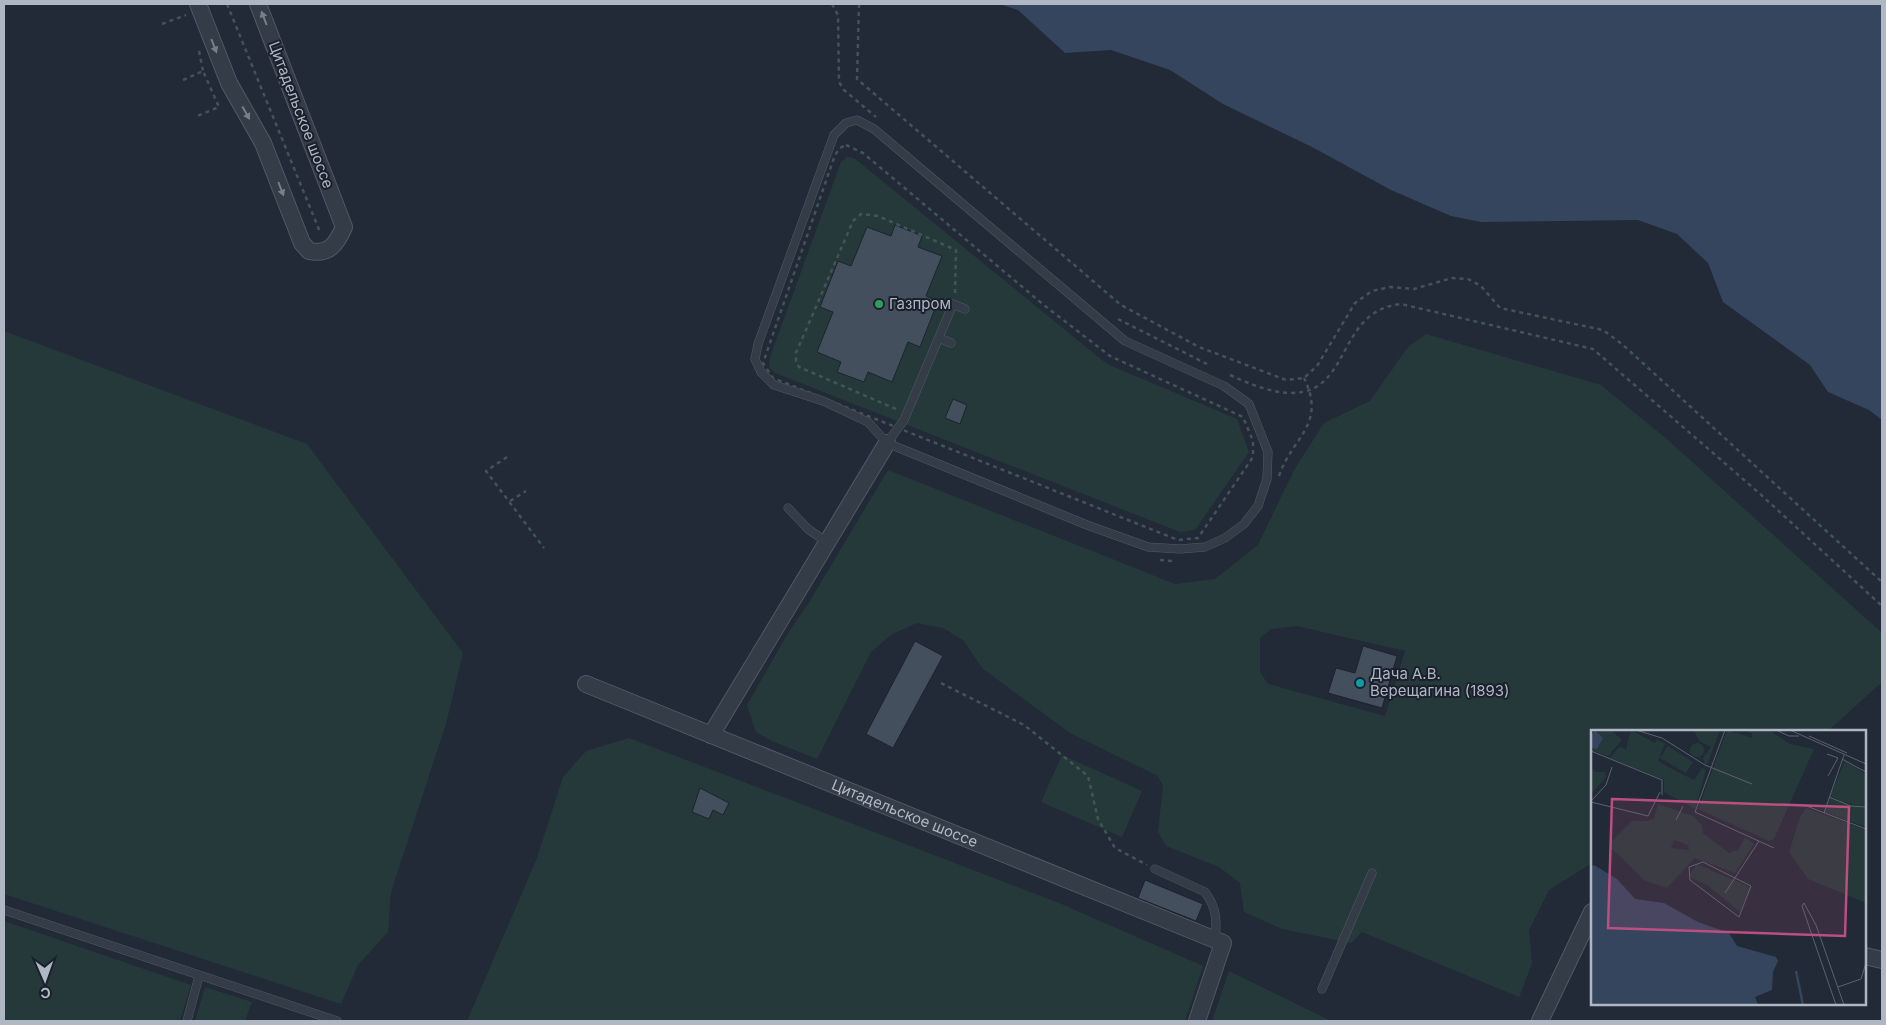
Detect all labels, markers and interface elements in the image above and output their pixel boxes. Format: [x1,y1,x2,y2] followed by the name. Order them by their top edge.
[259,11,267,26] one-way arrow
[211,39,219,53] one-way arrow
[265,39,338,191] street label: Цитадельское шоссе
[242,106,250,120] one-way arrow
[277,182,285,197] one-way arrow
[889,294,951,313] place label: Газпром
[873,298,885,310] marker: Газпром
[1370,664,1510,700] place label: Дача А.В. Верещагина (1893)
[1354,677,1366,689] marker: Дача А.В. Верещагина (1893)
[1591,730,1866,1005] inset map
[829,775,981,851] street label: Цитадельское шоссе
[20,955,70,1005] north arrow
[40,985,51,1002] text: С

